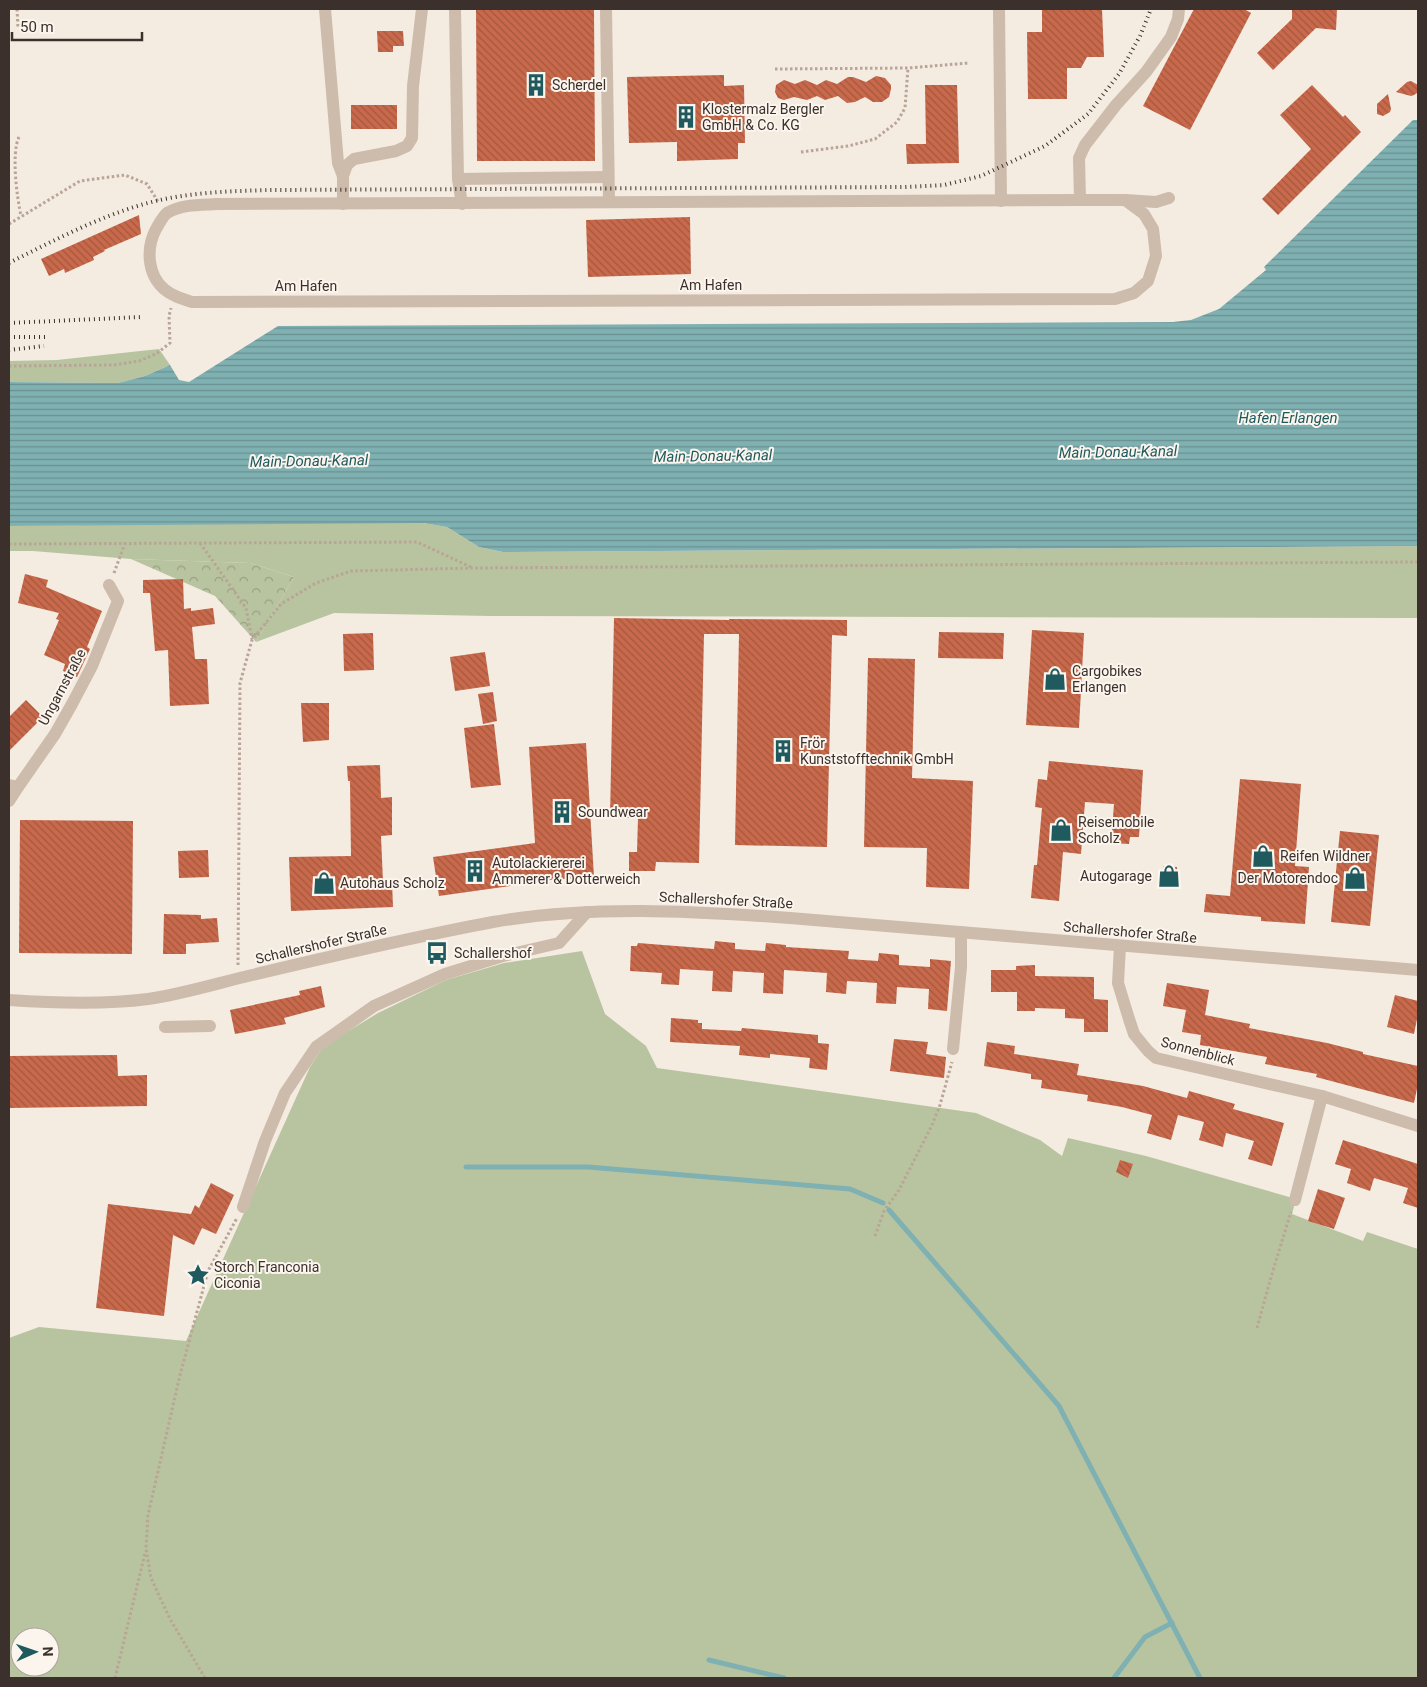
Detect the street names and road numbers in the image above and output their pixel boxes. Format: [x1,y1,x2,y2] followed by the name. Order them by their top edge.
[680,277,742,293] street label: Am Hafen
[275,278,337,294] street label: Am Hafen
[35,646,89,728] street label: Ungarnstraße
[659,889,793,911] street label: Schallershofer Straße
[1063,918,1197,946] street label: Schallershofer Straße
[254,921,388,967] street label: Schallershofer Straße
[1159,1033,1238,1069] street label: Sonnenblick

